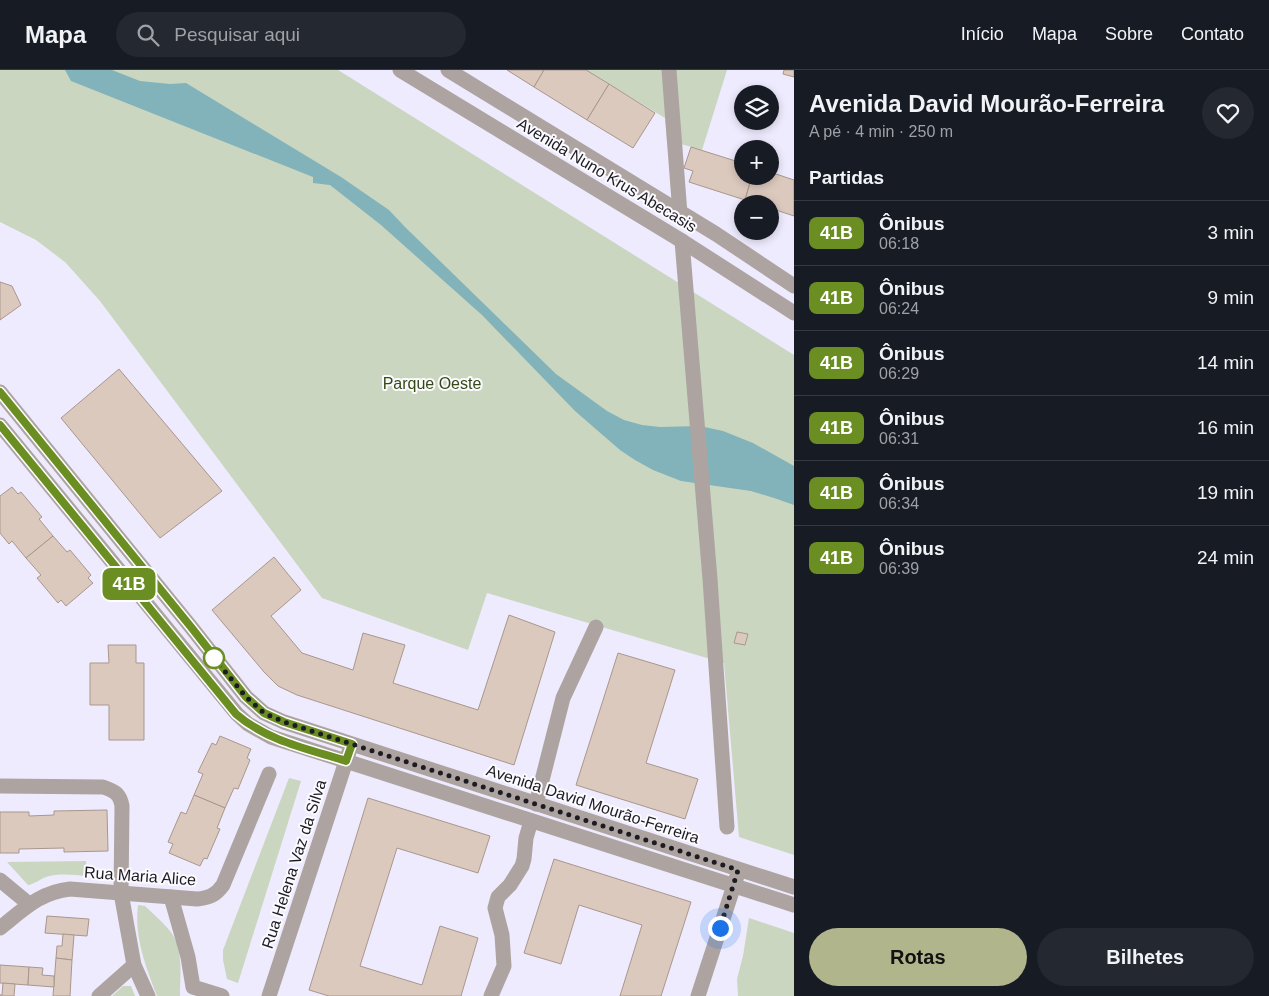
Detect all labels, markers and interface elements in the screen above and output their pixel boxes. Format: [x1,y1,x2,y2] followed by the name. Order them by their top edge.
[116,12,466,57] search box
[25,21,86,48] text: Mapa
[134,21,162,49] icon: search
[174,24,300,45] text: Pesquisar aqui
[961,24,1004,44] text: Início
[1032,24,1077,44] text: Mapa
[1105,24,1153,44] text: Sobre
[1181,24,1244,44] text: Contato
[734,85,779,240] map controls
[734,85,779,130] button: layers
[1202,87,1254,139] button: heart
[809,90,1164,117] text: Avenida David Mourão-Ferreira
[514,115,700,235] street label: Avenida Nuno Krus Abecasis
[809,123,953,140] text: A pé · 4 min · 250 m
[734,140,779,185] button: +
[809,167,884,188] text: Partidas
[734,195,779,240] button: −
[879,213,944,234] text: Ônibus
[1208,222,1254,243] text: 3 min
[820,223,853,243] text: 41B
[879,235,919,252] text: 06:18
[879,278,944,299] text: Ônibus
[1208,287,1254,308] text: 9 min
[820,288,853,308] text: 41B
[879,300,919,317] text: 06:24
[879,343,944,364] text: Ônibus
[1197,352,1254,373] text: 14 min
[820,353,853,373] text: 41B
[879,365,919,382] text: 06:29
[383,375,481,392] park label: Parque Oeste
[879,408,944,429] text: Ônibus
[1197,417,1254,438] text: 16 min
[820,418,853,438] text: 41B
[879,430,919,447] text: 06:31
[879,473,944,494] text: Ônibus
[1197,482,1254,503] text: 19 min
[820,483,853,503] text: 41B
[879,495,919,512] text: 06:34
[879,538,944,559] text: Ônibus
[1197,547,1254,568] text: 24 min
[820,548,853,568] text: 41B
[879,560,919,577] text: 06:39
[100,568,158,600] line badge: 41B
[112,574,146,594] text: 41B
[203,647,225,669] unlabelled marker
[484,761,702,847] street label: Avenida David Mourão-Ferreira
[259,777,329,951] street label: Rua Helena Vaz da Silva
[84,864,197,888] street label: Rua Maria Alice
[708,916,733,941] your location
[809,928,1027,986] button: Rotas
[1037,928,1254,986] button: Bilhetes

